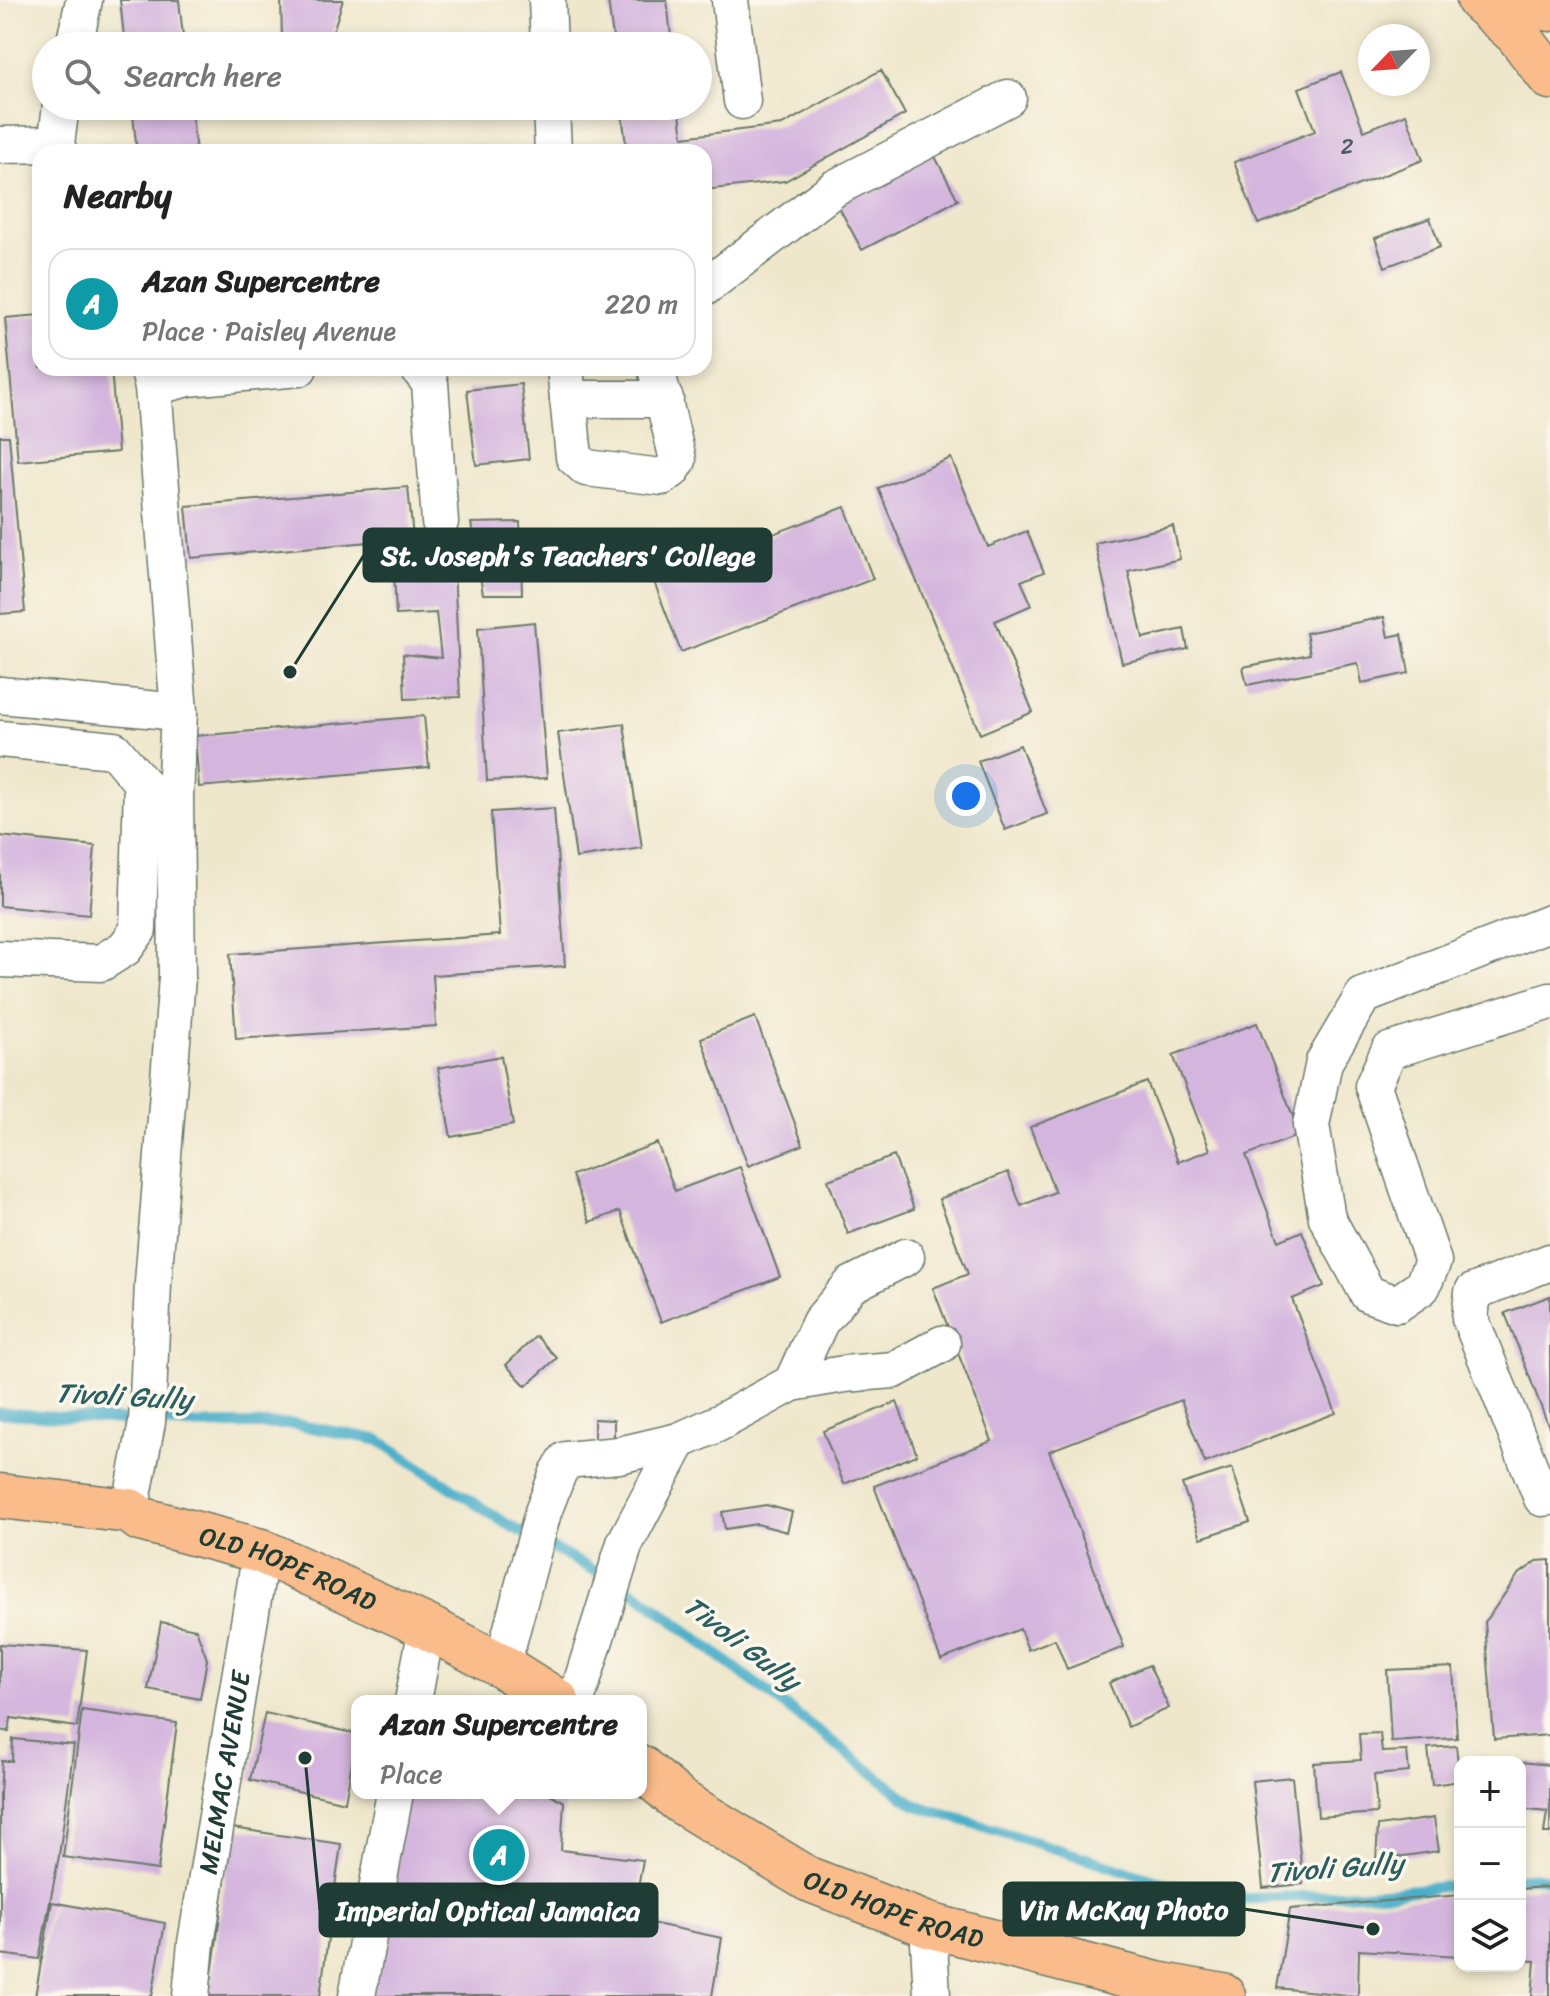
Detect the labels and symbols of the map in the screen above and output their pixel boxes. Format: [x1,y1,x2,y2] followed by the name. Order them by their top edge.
[1358,24,1430,96] north arrow
[1341,127,1354,166] house number: 2
[364,529,771,581] callout: St. Joseph's Teachers' College
[380,531,756,580] text: St. Joseph's Teachers' College
[946,776,986,816] your location
[55,1368,197,1424] water label: Tivoli Gully
[194,1513,385,1624] street label: OLD HOPE ROAD
[673,1582,814,1706] water label: Tivoli Gully
[185,1666,264,1878] street label: MELMAC AVENUE
[473,1825,525,1885] pin: A
[1265,1839,1408,1897] water label: Tivoli Gully
[797,1856,989,1962] street label: OLD HOPE ROAD
[1004,1883,1244,1935] callout: Vin McKay Photo
[320,1884,657,1936] callout: Imperial Optical Jamaica
[1019,1885,1229,1934] text: Vin McKay Photo
[334,1886,641,1935] text: Imperial Optical Jamaica

